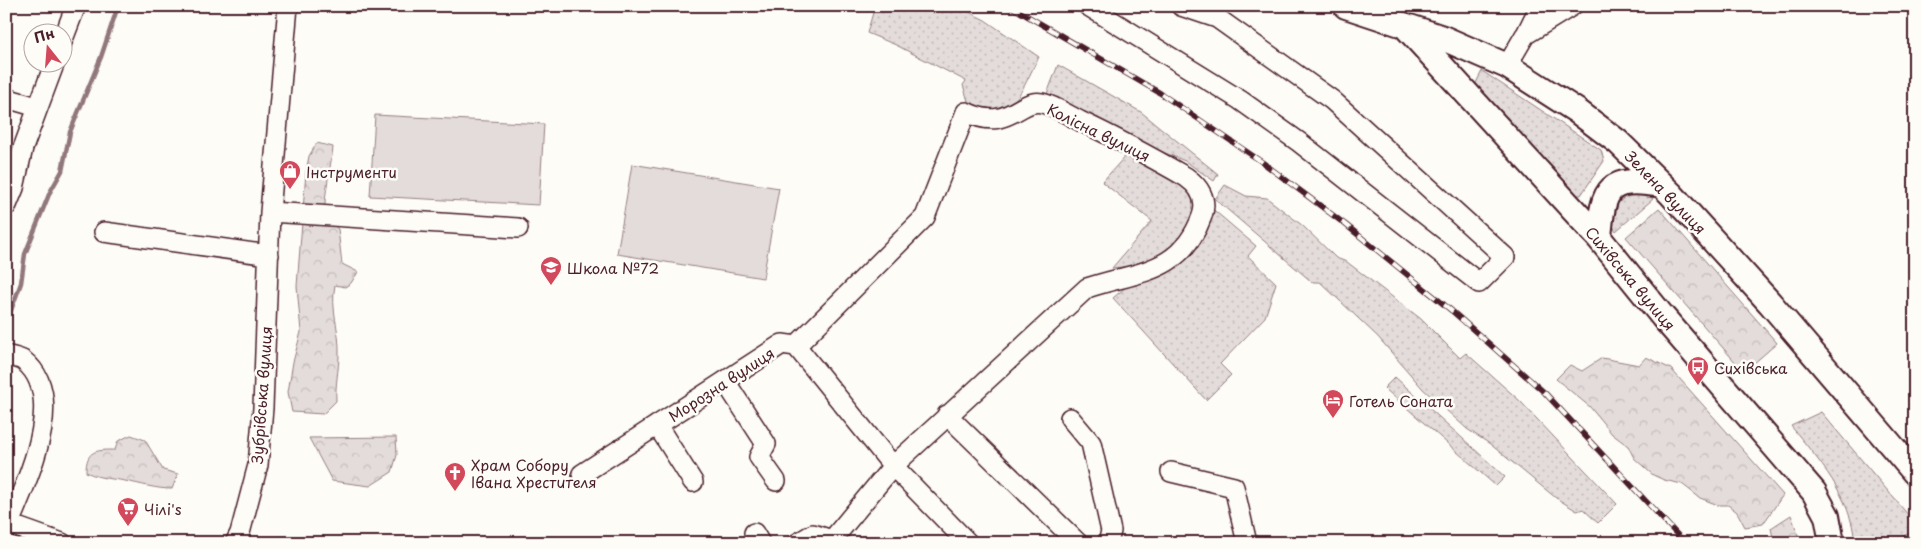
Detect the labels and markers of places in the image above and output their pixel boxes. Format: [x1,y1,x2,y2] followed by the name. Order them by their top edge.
[278,159,302,190] shop icon: Інструменти
[306,160,397,183] place label: Інструменти
[539,255,563,286] school or university icon: Школа №72
[567,256,659,279] place label: Школа №72
[1686,355,1710,386] bus stop icon: Сихівська
[1714,356,1788,379] place label: Сихівська
[1321,388,1345,419] hotel icon: Готель Соната
[1349,389,1454,412] place label: Готель Соната
[471,453,597,493] place label: Храм Собору Івана Хрестителя
[443,461,467,492] church icon: Храм Собору Івана Хрестителя
[116,496,140,527] supermarket icon: Чілі's
[144,497,182,520] place label: Чілі's

